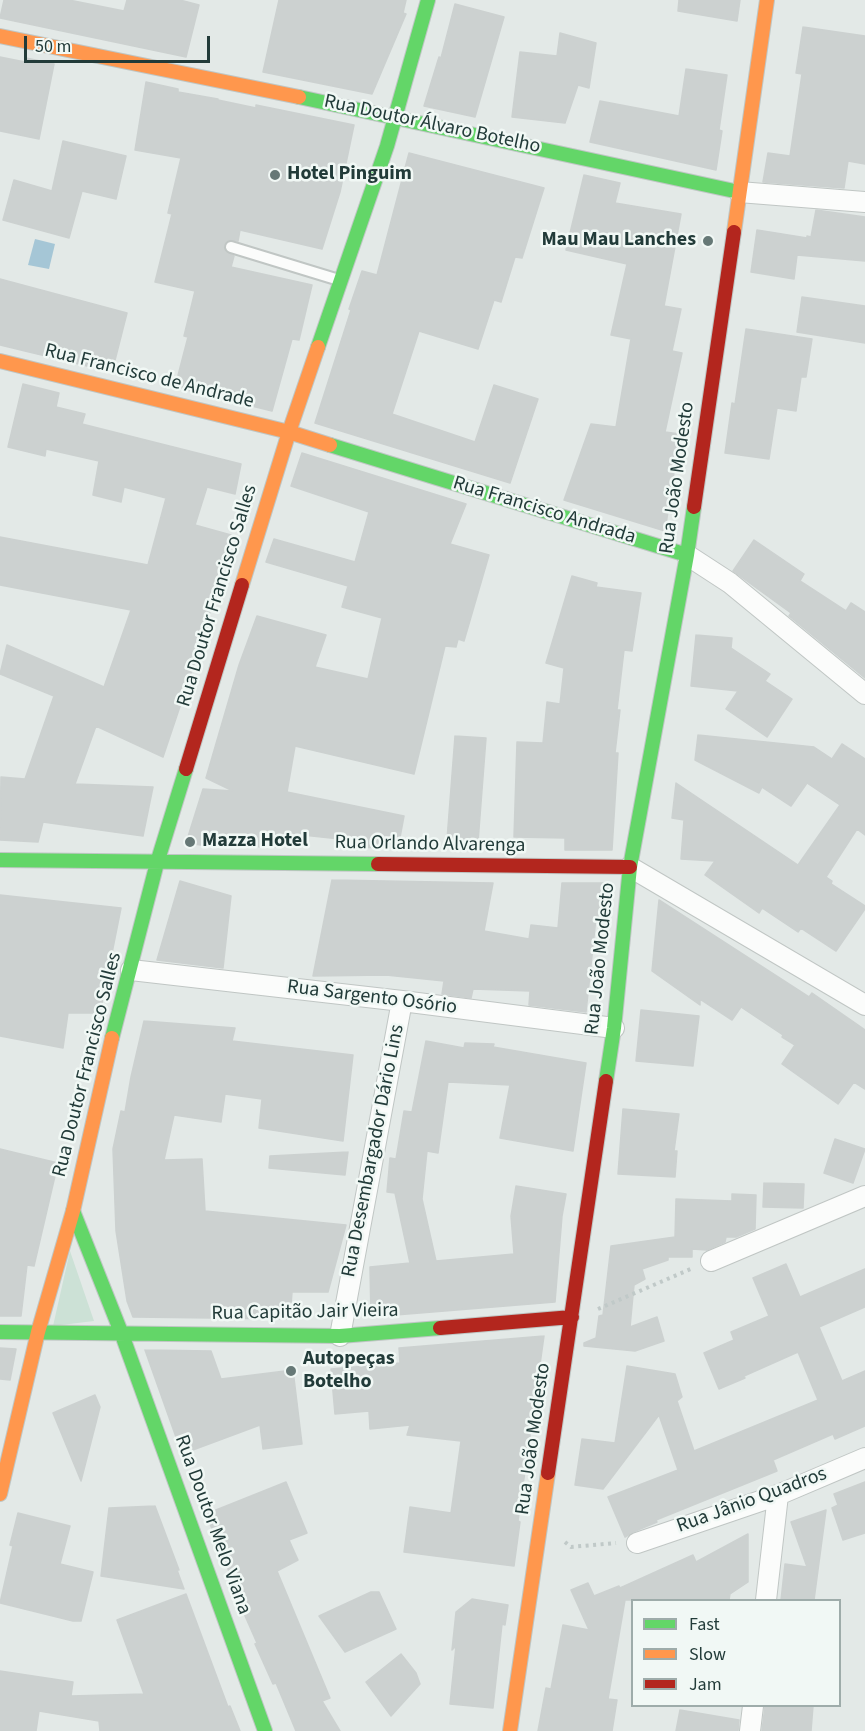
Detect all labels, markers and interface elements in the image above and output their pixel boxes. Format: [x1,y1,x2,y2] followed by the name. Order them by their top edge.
[27,24,213,62] scale bar
[35,34,71,59] text: 50 m
[322,90,542,160] street label: Rua Doutor Álvaro Botelho
[287,163,412,187] place label: Hotel Pinguim
[268,168,282,182] marker: Hotel Pinguim
[541,229,696,253] place label: Mau Mau Lanches
[701,234,715,248] marker: Mau Mau Lanches
[42,339,256,415] street label: Rua Francisco de Andrade
[655,401,701,555] street label: Rua João Modesto
[450,472,638,550] street label: Rua Francisco Andrada
[173,482,263,710] street label: Rua Doutor Francisco Salles
[202,830,308,854] place label: Mazza Hotel
[334,831,526,859] street label: Rua Orlando Alvarenga
[183,835,197,849] marker: Mazza Hotel
[581,882,621,1036] street label: Rua João Modesto
[48,950,128,1180] street label: Rua Doutor Francisco Salles
[286,976,458,1020] street label: Rua Sargento Osório
[338,1023,410,1279] street label: Rua Desembargador Dário Lins
[211,1299,399,1327] street label: Rua Capitão Jair Vieira
[303,1348,395,1395] place label: Autopeças Botelho
[511,1362,557,1516] street label: Rua João Modesto
[284,1364,298,1378] marker: Autopeças Botelho
[168,1432,256,1618] street label: Rua Doutor Melo Viana
[674,1463,830,1539] street label: Rua Jânio Quadros
[631,1599,841,1707] legend
[689,1612,720,1637] text: Fast
[689,1642,726,1667] text: Slow
[689,1672,722,1697] text: Jam

